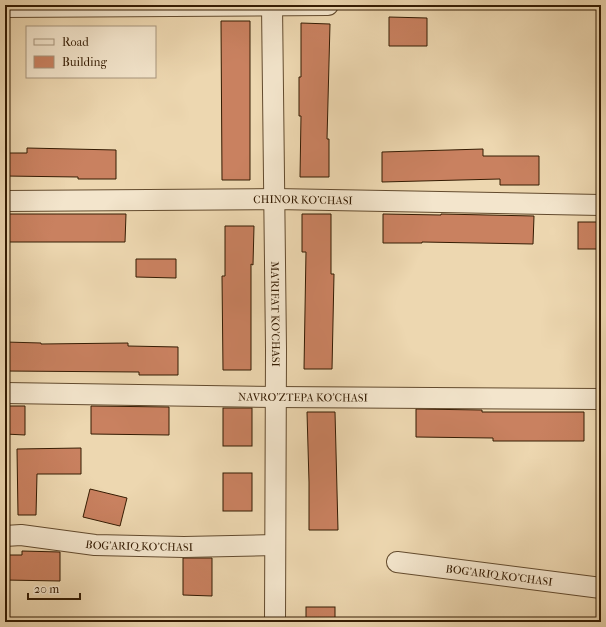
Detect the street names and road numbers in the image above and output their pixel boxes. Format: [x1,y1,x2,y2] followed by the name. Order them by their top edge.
[253,192,354,207] street label: CHINOR KO'CHASI
[268,261,283,368] street label: MA'RIFAT KO'CHASI
[238,390,369,404] street label: NAVRO'ZTEPA KO'CHASI
[85,537,194,554] street label: BOG'ARIQ KO'CHASI
[445,562,554,588] street label: BOG'ARIQ KO'CHASI

